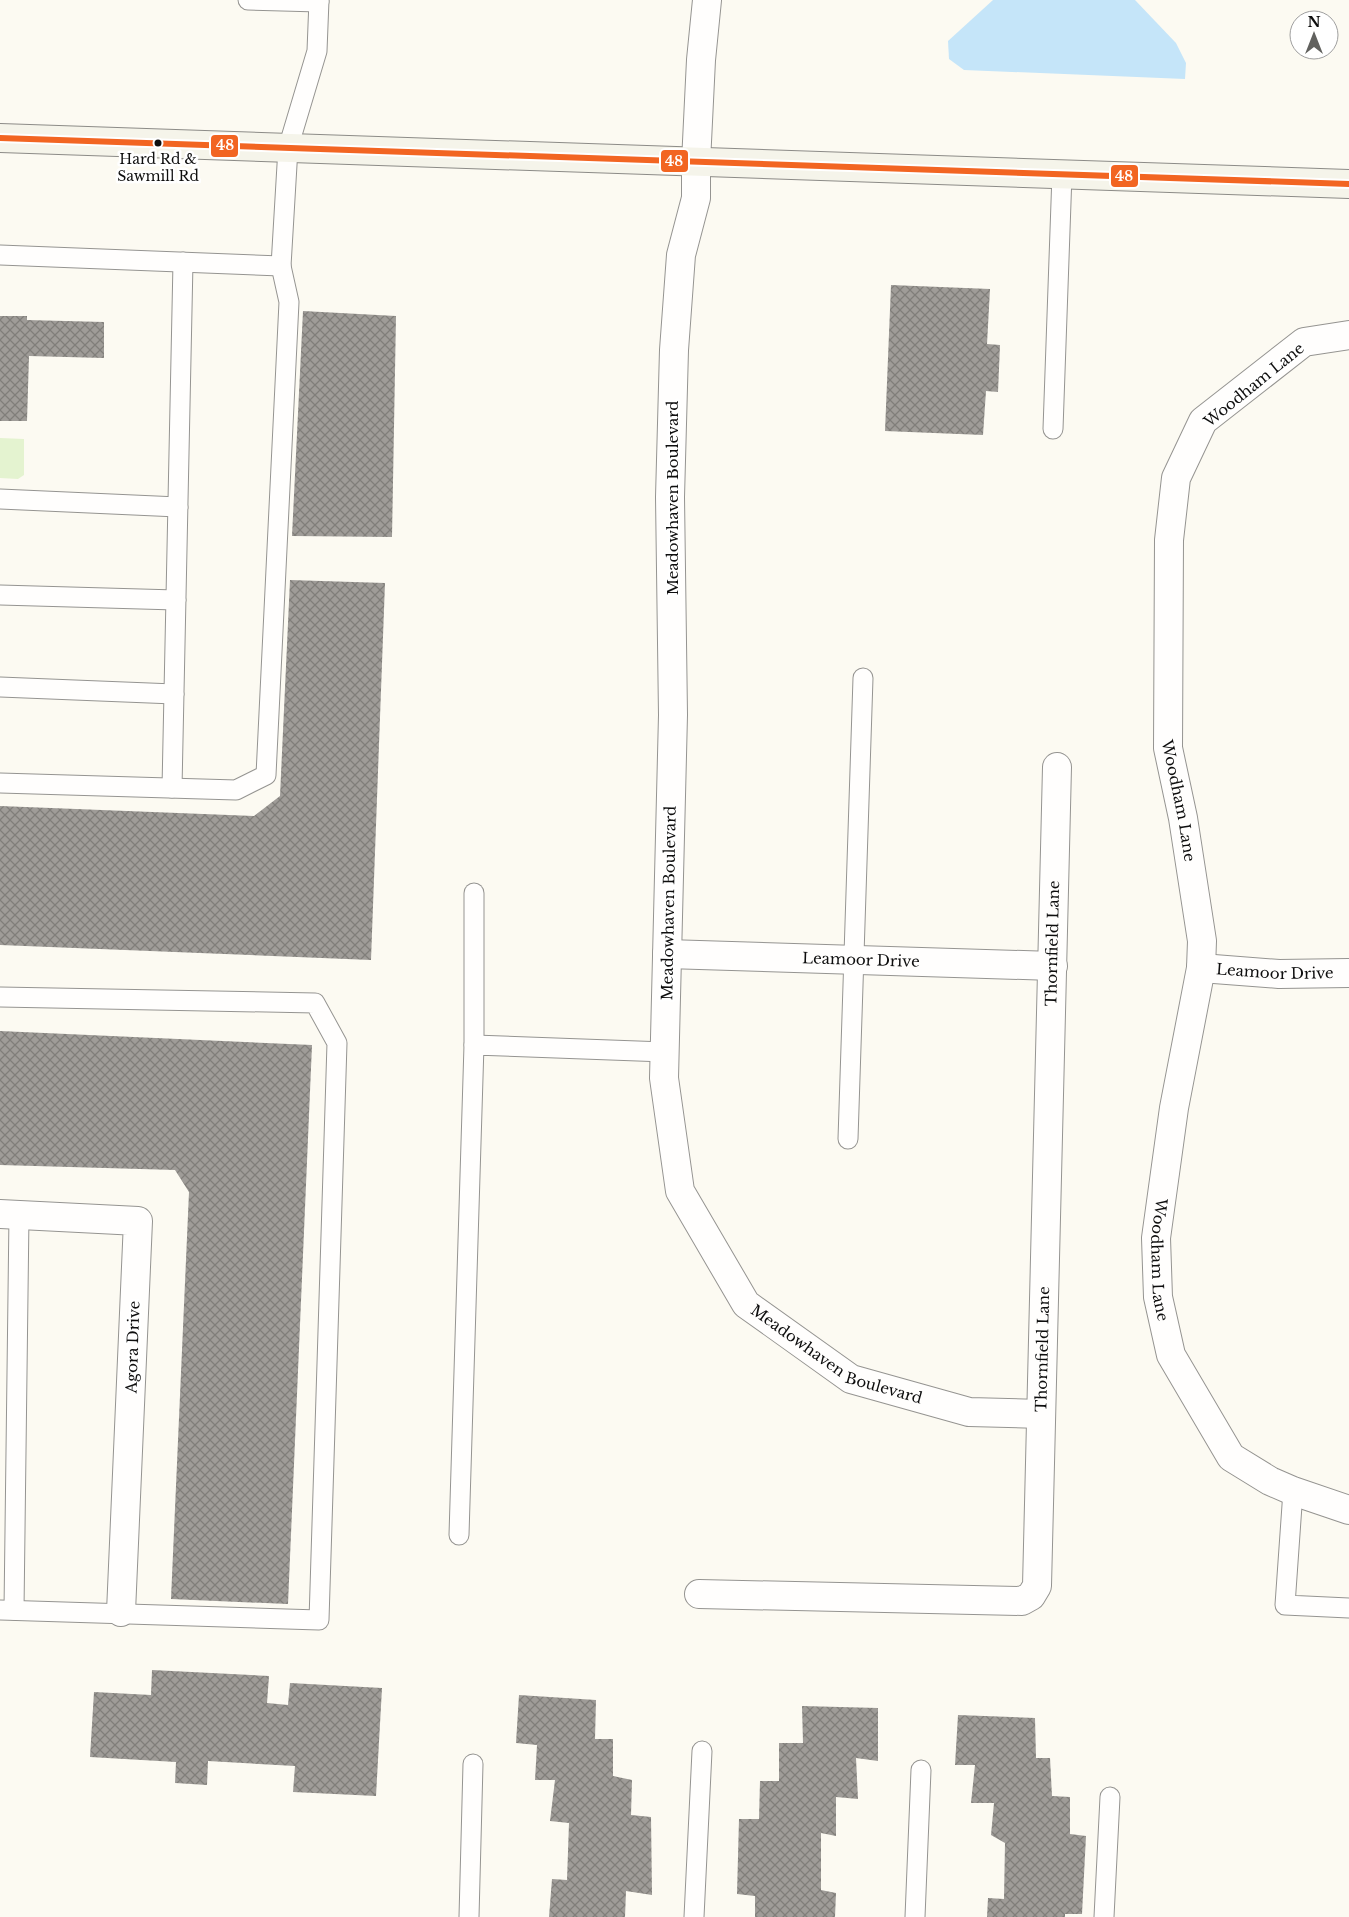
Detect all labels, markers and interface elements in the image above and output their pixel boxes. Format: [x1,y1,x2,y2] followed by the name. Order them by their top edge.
[1289,10,1339,60] north arrow
[1307,13,1321,31] text: N
[210,134,239,158] line badge: 48
[216,136,234,154] text: 48
[153,138,163,148] marker: Hard Rd & Sawmill Rd
[660,149,689,173] line badge: 48
[117,150,199,185] place label: Hard Rd & Sawmill Rd
[665,152,683,170] text: 48
[1110,164,1139,188] line badge: 48
[1115,167,1133,185] text: 48
[1199,338,1308,431] street label: Woodham Lane
[663,401,682,595] street label: Meadowhaven Boulevard
[1157,737,1200,863] street label: Woodham Lane
[657,805,680,1000] street label: Meadowhaven Boulevard
[1041,880,1063,1006] street label: Thornfield Lane
[802,948,920,971] street label: Leamoor Drive
[1215,959,1334,983] street label: Leamoor Drive
[1147,1196,1173,1323] street label: Woodham Lane
[1031,1286,1053,1412] street label: Thornfield Lane
[121,1300,144,1395] street label: Agora Drive
[747,1300,925,1407] street label: Meadowhaven Boulevard

